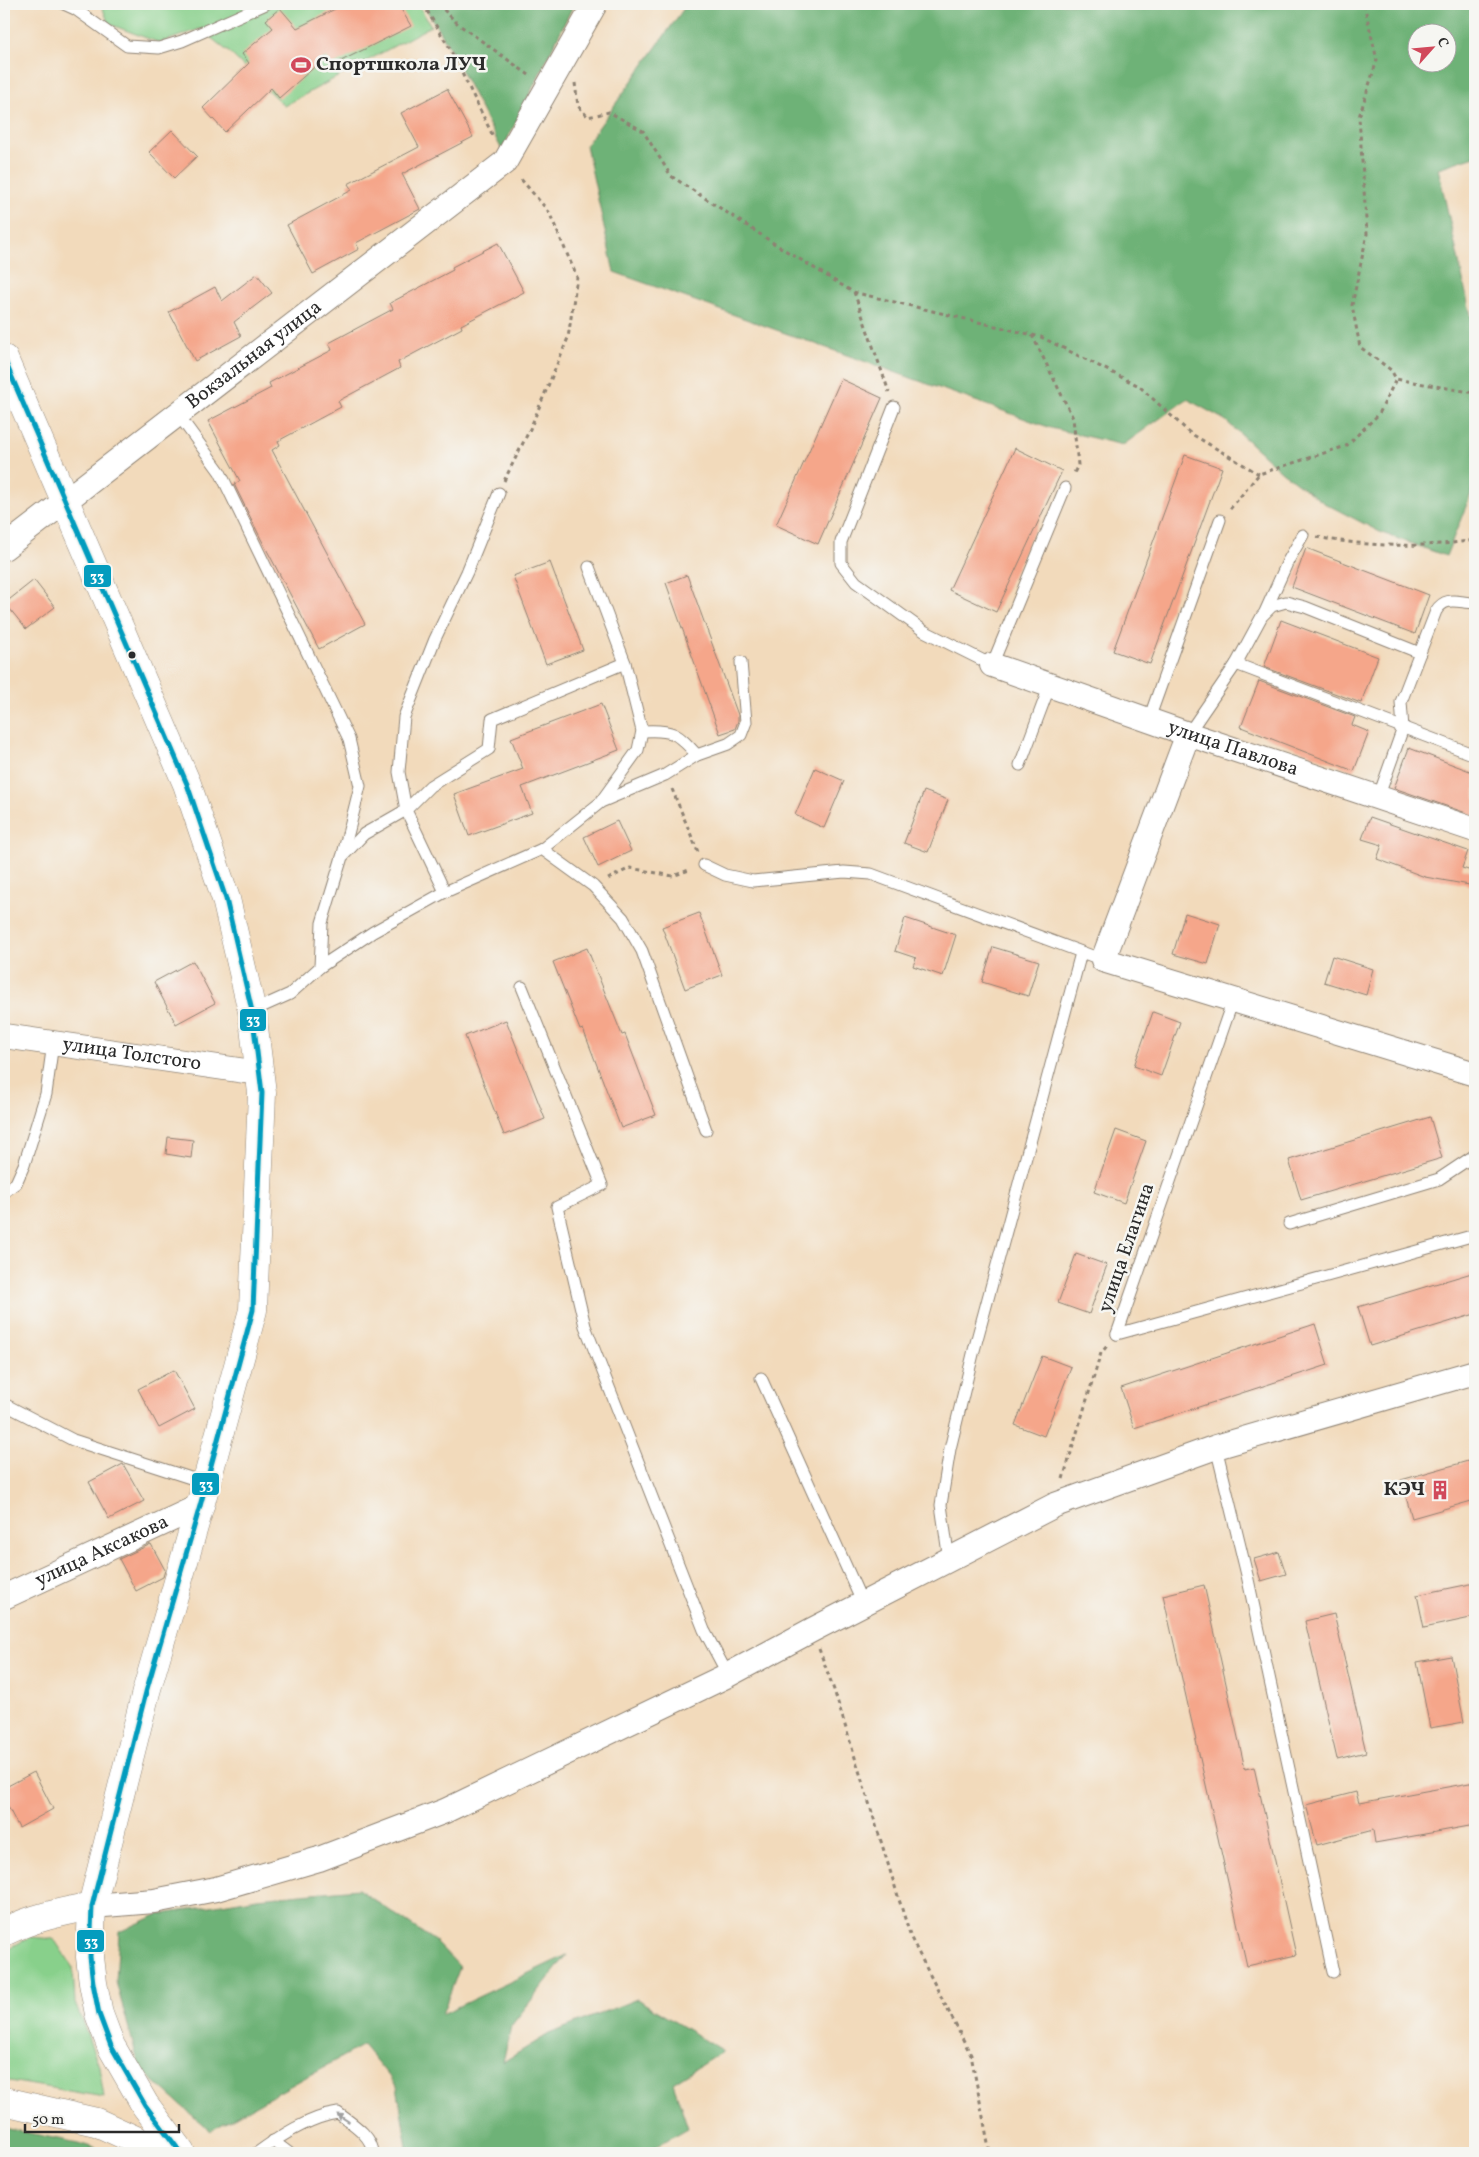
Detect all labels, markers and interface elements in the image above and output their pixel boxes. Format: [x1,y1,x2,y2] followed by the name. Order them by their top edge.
[1406,22,1456,72] north arrow
[1432,34,1453,51] text: С
[316,51,486,79] place label: Спортшкола ЛУЧ
[290,54,312,76] sports icon: Спортшкола ЛУЧ
[181,294,328,417] street label: Вокзальная улица
[83,564,112,588] line badge: 33
[90,568,104,587] text: 33
[127,650,137,660] unlabelled marker
[1164,714,1302,784] street label: улица Павлова
[239,1008,267,1032] line badge: 33
[246,1011,260,1030] text: 33
[60,1031,203,1078] street label: улица Толстого
[1092,1179,1162,1317] street label: улица Елагина
[191,1472,220,1496] line badge: 33
[199,1476,213,1495] text: 33
[1383,1476,1425,1504] place label: КЭЧ
[1429,1479,1451,1501] building icon: КЭЧ
[31,1508,173,1595] street label: улица Аксакова
[76,1929,105,1953] line badge: 33
[84,1933,98,1952] text: 33
[25,2102,179,2134] scale bar
[32,2110,64,2131] text: 50 m
[336,2113,350,2122] one-way arrow

